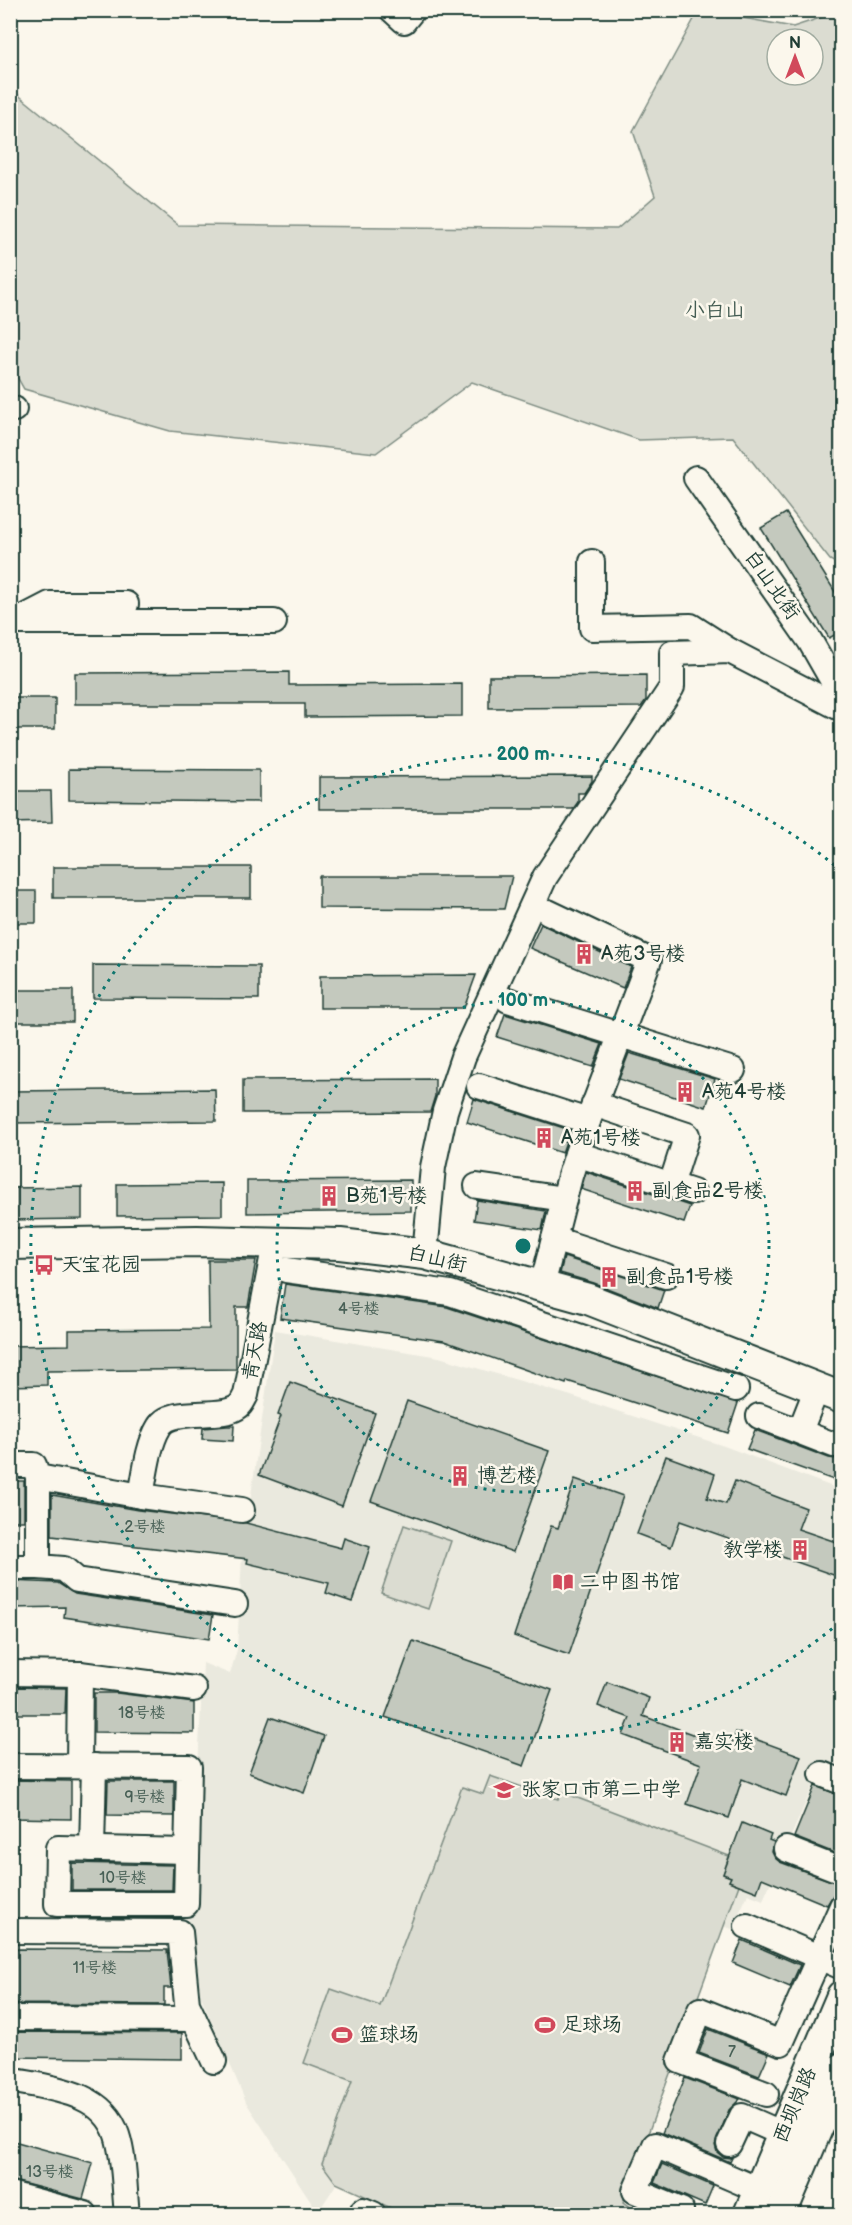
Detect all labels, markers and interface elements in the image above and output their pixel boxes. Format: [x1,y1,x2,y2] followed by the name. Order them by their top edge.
[765,27,825,87] north arrow
[789,34,801,53] text: N
[685,299,745,323] park label: 小白山
[739,545,805,625] street label: 白山北街
[496,744,550,765] text: 200 m
[572,942,596,966] building icon: A苑3号楼
[601,942,686,966] place label: A苑3号楼
[498,990,548,1011] text: 100 m
[673,1080,697,1104] building icon: A苑4号楼
[702,1080,786,1104] place label: A苑4号楼
[532,1126,556,1150] building icon: A苑1号楼
[561,1126,641,1150] place label: A苑1号楼
[623,1179,647,1203] building icon: 副食品2号楼
[652,1179,764,1203] place label: 副食品2号楼
[317,1184,341,1208] building icon: B苑1号楼
[346,1184,427,1208] place label: B苑1号楼
[513,1236,533,1256] centre of rings
[405,1241,469,1277] street label: 白山街
[32,1253,56,1277] bus stop icon: 天宝花园
[61,1253,141,1277] place label: 天宝花园
[597,1265,621,1289] building icon: 副食品1号楼
[626,1265,734,1289] place label: 副食品1号楼
[338,1300,380,1319] house number: 4号楼
[237,1318,273,1383] street label: 青天路
[448,1464,472,1488] building icon: 博艺楼
[477,1464,537,1488] place label: 博艺楼
[124,1518,166,1537] house number: 2号楼
[723,1538,783,1562] place label: 教学楼
[788,1538,812,1562] building icon: 教学楼
[551,1570,575,1594] library icon: 二中图书馆
[580,1570,680,1594] place label: 二中图书馆
[118,1704,166,1723] house number: 18号楼
[665,1730,689,1754] building icon: 嘉实楼
[694,1730,754,1754] place label: 嘉实楼
[492,1778,516,1802] school or university icon: 张家口市第二中学
[521,1778,681,1802] place label: 张家口市第二中学
[124,1788,166,1807] house number: 9号楼
[99,1869,147,1888] house number: 10号楼
[73,1959,117,1978] house number: 11号楼
[533,2013,557,2037] sports icon: 足球场
[562,2013,622,2037] place label: 足球场
[330,2023,354,2047] sports icon: 篮球场
[359,2023,419,2047] place label: 篮球场
[728,2043,736,2062] house number: 7
[768,2063,822,2147] street label: 西坝岗路
[26,2163,74,2182] house number: 13号楼

